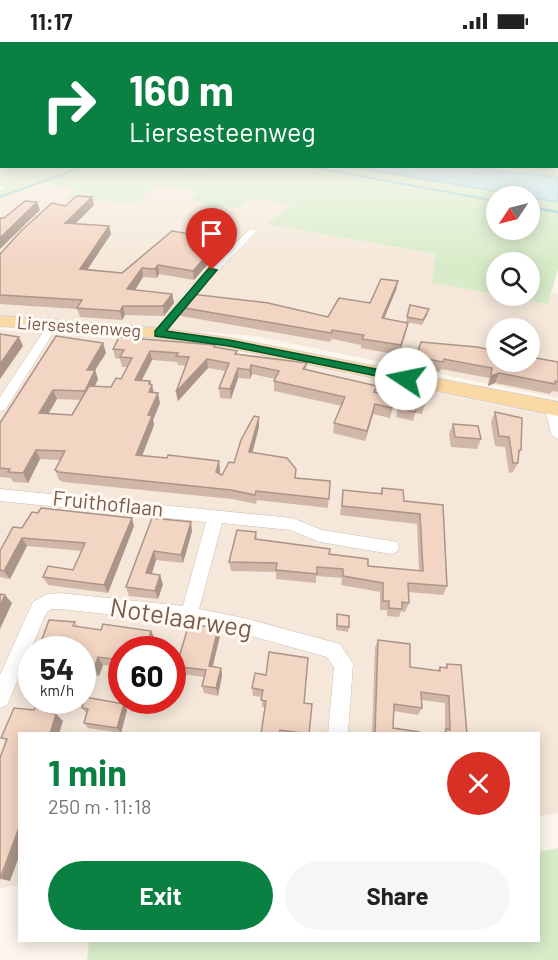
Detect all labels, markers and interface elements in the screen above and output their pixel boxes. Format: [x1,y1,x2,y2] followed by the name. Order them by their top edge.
[30,8,72,34] text: 11:17
[129,64,234,114] text: 160 m
[30,66,108,144] icon: right
[129,115,316,147] text: Liersesteenweg
[486,186,540,240] north arrow
[486,186,540,372] map controls
[186,208,237,270] pin
[195,217,228,250] icon: arrive
[486,252,540,306] button: search
[16,311,142,341] street label: Liersesteenweg
[486,318,540,372] button: layers
[374,347,438,411] position arrow
[52,484,165,521] street label: Fruithoflaan
[108,590,254,643] street label: Notelaarweg
[108,636,186,714] speed limit sign: 60
[40,650,74,686] text: 54
[40,681,74,699] text: km/h
[48,750,127,793] text: 1 min
[447,752,510,815] button: close
[48,794,151,818] text: 250 m · 11:18
[48,861,273,930] button: Exit
[285,861,510,930] button: Share

